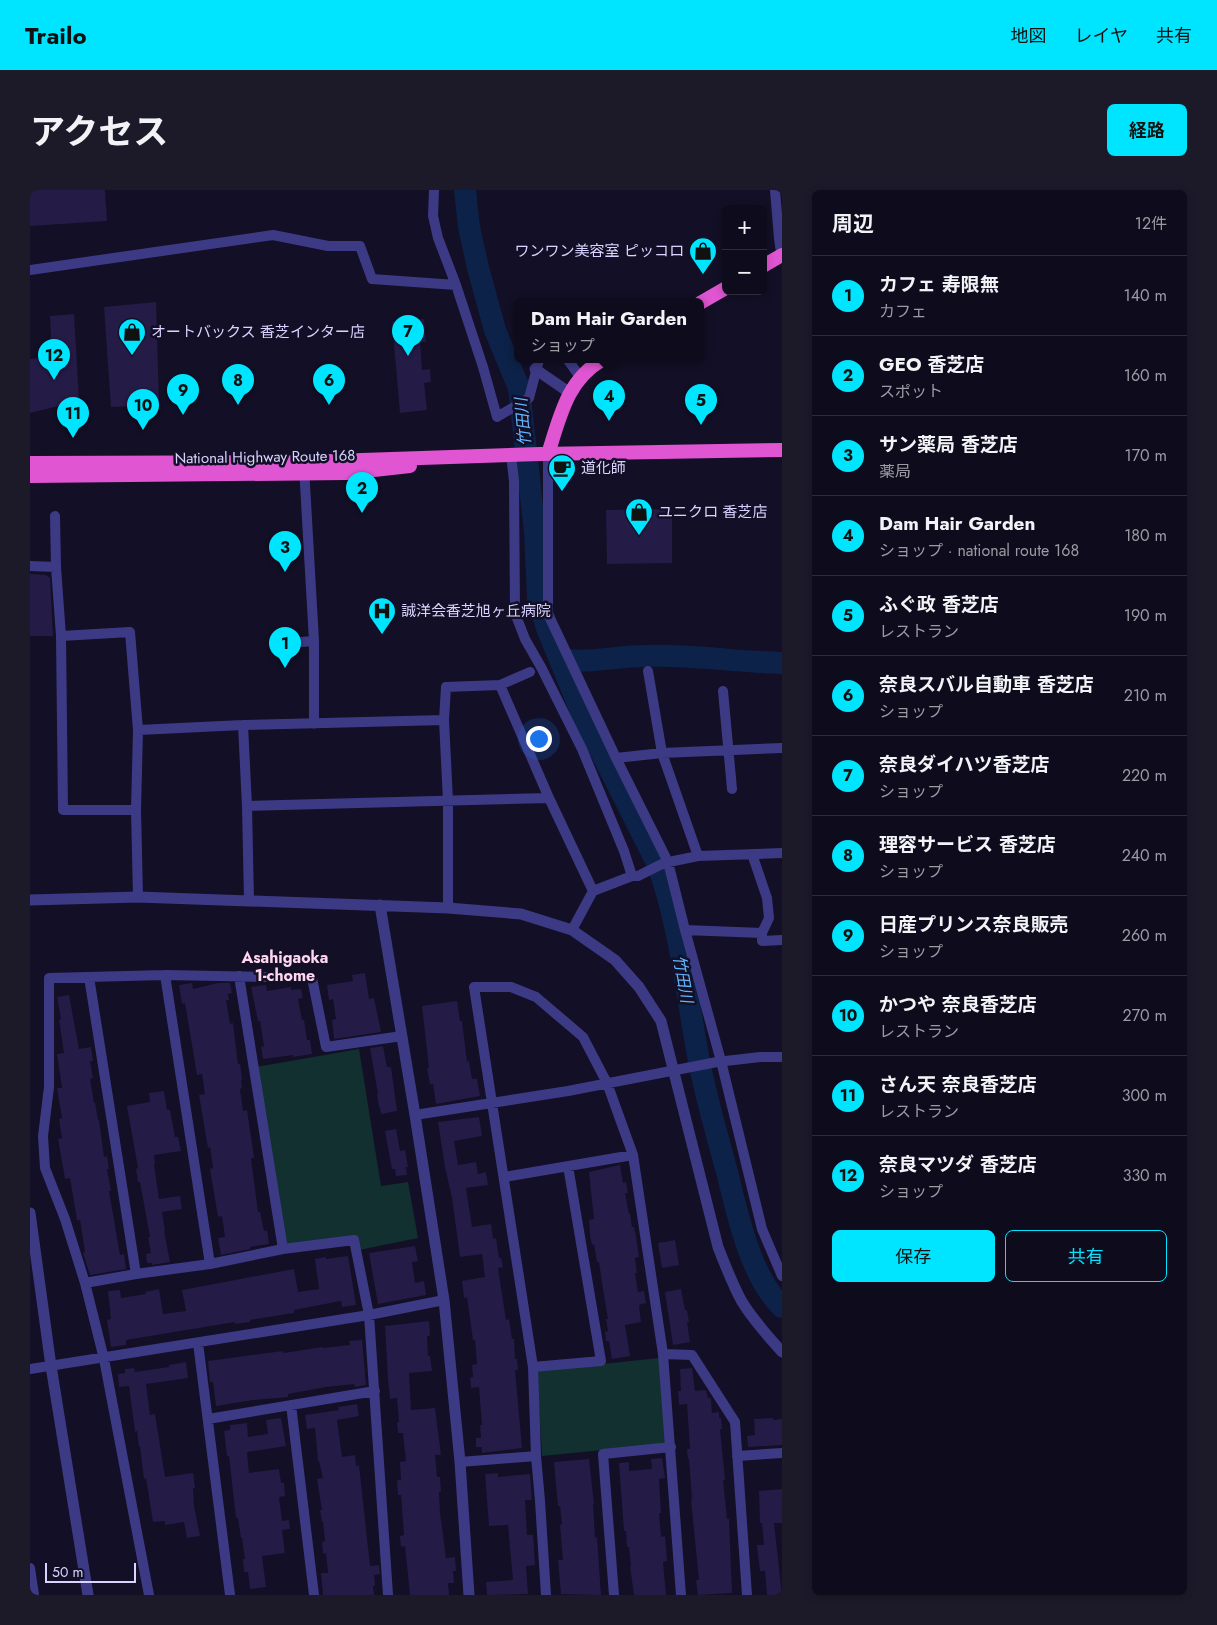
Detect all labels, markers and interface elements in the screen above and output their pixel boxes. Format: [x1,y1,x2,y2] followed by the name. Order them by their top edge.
[25,18,87,53] text: Trailo
[1011,23,1047,49] text: 地図
[1075,23,1128,49] text: レイヤ
[1156,23,1192,49] text: 共有
[1107,104,1187,156] button: 経路
[30,107,168,157] text: アクセス
[722,205,767,295] map controls
[722,205,767,250] button: +
[832,209,874,239] text: 周辺
[1135,212,1167,235] text: 12件
[688,236,718,275] shop icon: ワンワン美容室 ピッコロ
[514,240,684,262] place label: ワンワン美容室 ピッコロ
[722,250,767,295] button: −
[879,271,999,298] text: カフェ 寿限無
[844,284,852,307] text: 1
[1124,284,1167,307] text: 140 m
[514,298,704,363] popup
[879,300,927,323] text: カフェ
[531,305,687,332] text: Dam Hair Garden
[392,315,424,356] pin: 7
[117,317,147,356] shop icon: オートバックス 香芝インター店
[151,321,365,343] place label: オートバックス 香芝インター店
[531,334,595,357] text: ショップ
[38,339,70,380] pin: 12
[879,351,984,378] text: GEO 香芝店
[222,364,254,405] pin: 8
[313,364,345,405] pin: 6
[843,364,853,387] text: 2
[1124,364,1167,387] text: 160 m
[167,374,199,415] pin: 9
[593,380,625,421] pin: 4
[879,380,943,403] text: スポット
[685,384,717,425] pin: 5
[127,389,159,430] pin: 10
[509,395,537,447] water label: 竹田川
[57,397,89,438] pin: 11
[879,431,1018,458] text: サン薬局 香芝店
[174,444,356,470] street label: National Highway Route 168
[843,444,853,467] text: 3
[1125,444,1167,467] text: 170 m
[547,453,577,492] cafe icon: 道化師
[581,457,626,479] place label: 道化師
[879,460,911,483] text: 薬局
[346,472,378,513] pin: 2
[624,497,654,536] shop icon: ユニクロ 香芝店
[658,501,768,523] place label: ユニクロ 香芝店
[879,510,1035,537] text: Dam Hair Garden
[842,524,854,547] text: 4
[1124,524,1167,547] text: 180 m
[269,531,301,572] pin: 3
[879,539,1079,562] text: ショップ · national route 168
[879,591,999,618] text: ふぐ政 香芝店
[367,596,397,635] hospital icon: 誠洋会香芝旭ヶ丘病院
[401,600,551,622] place label: 誠洋会香芝旭ヶ丘病院
[843,604,853,627] text: 5
[1124,604,1167,627] text: 190 m
[879,620,959,643] text: レストラン
[269,627,301,668] pin: 1
[879,671,1094,698] text: 奈良スバル自動車 香芝店
[843,684,853,707] text: 6
[1124,684,1167,707] text: 210 m
[879,700,943,723] text: ショップ
[526,726,552,752] your location
[879,751,1050,778] text: 奈良ダイハツ香芝店
[843,764,853,787] text: 7
[1122,764,1167,787] text: 220 m
[879,780,943,803] text: ショップ
[879,831,1056,858] text: 理容サービス 香芝店
[843,844,853,867] text: 8
[1122,844,1167,867] text: 240 m
[879,860,943,883] text: ショップ
[879,911,1069,938] text: 日産プリンス奈良販売
[843,924,853,947] text: 9
[1122,924,1167,947] text: 260 m
[879,940,943,963] text: ショップ
[241,946,328,987] district label: Asahigaoka 1-chome
[668,953,699,1007] water label: 竹田川
[879,991,1037,1018] text: かつや 奈良香芝店
[839,1004,857,1027] text: 10
[1123,1004,1167,1027] text: 270 m
[879,1020,959,1043] text: レストラン
[879,1071,1037,1098] text: さん天 奈良香芝店
[840,1084,856,1107] text: 11
[1122,1084,1167,1107] text: 300 m
[879,1100,959,1123] text: レストラン
[879,1151,1037,1178] text: 奈良マツダ 香芝店
[839,1164,857,1187] text: 12
[1123,1164,1167,1187] text: 330 m
[879,1180,943,1203] text: ショップ
[832,1230,995,1282] button: 保存
[1005,1230,1167,1282] button: 共有
[45,1560,136,1583] scale bar
[52,1562,83,1582] text: 50 m

